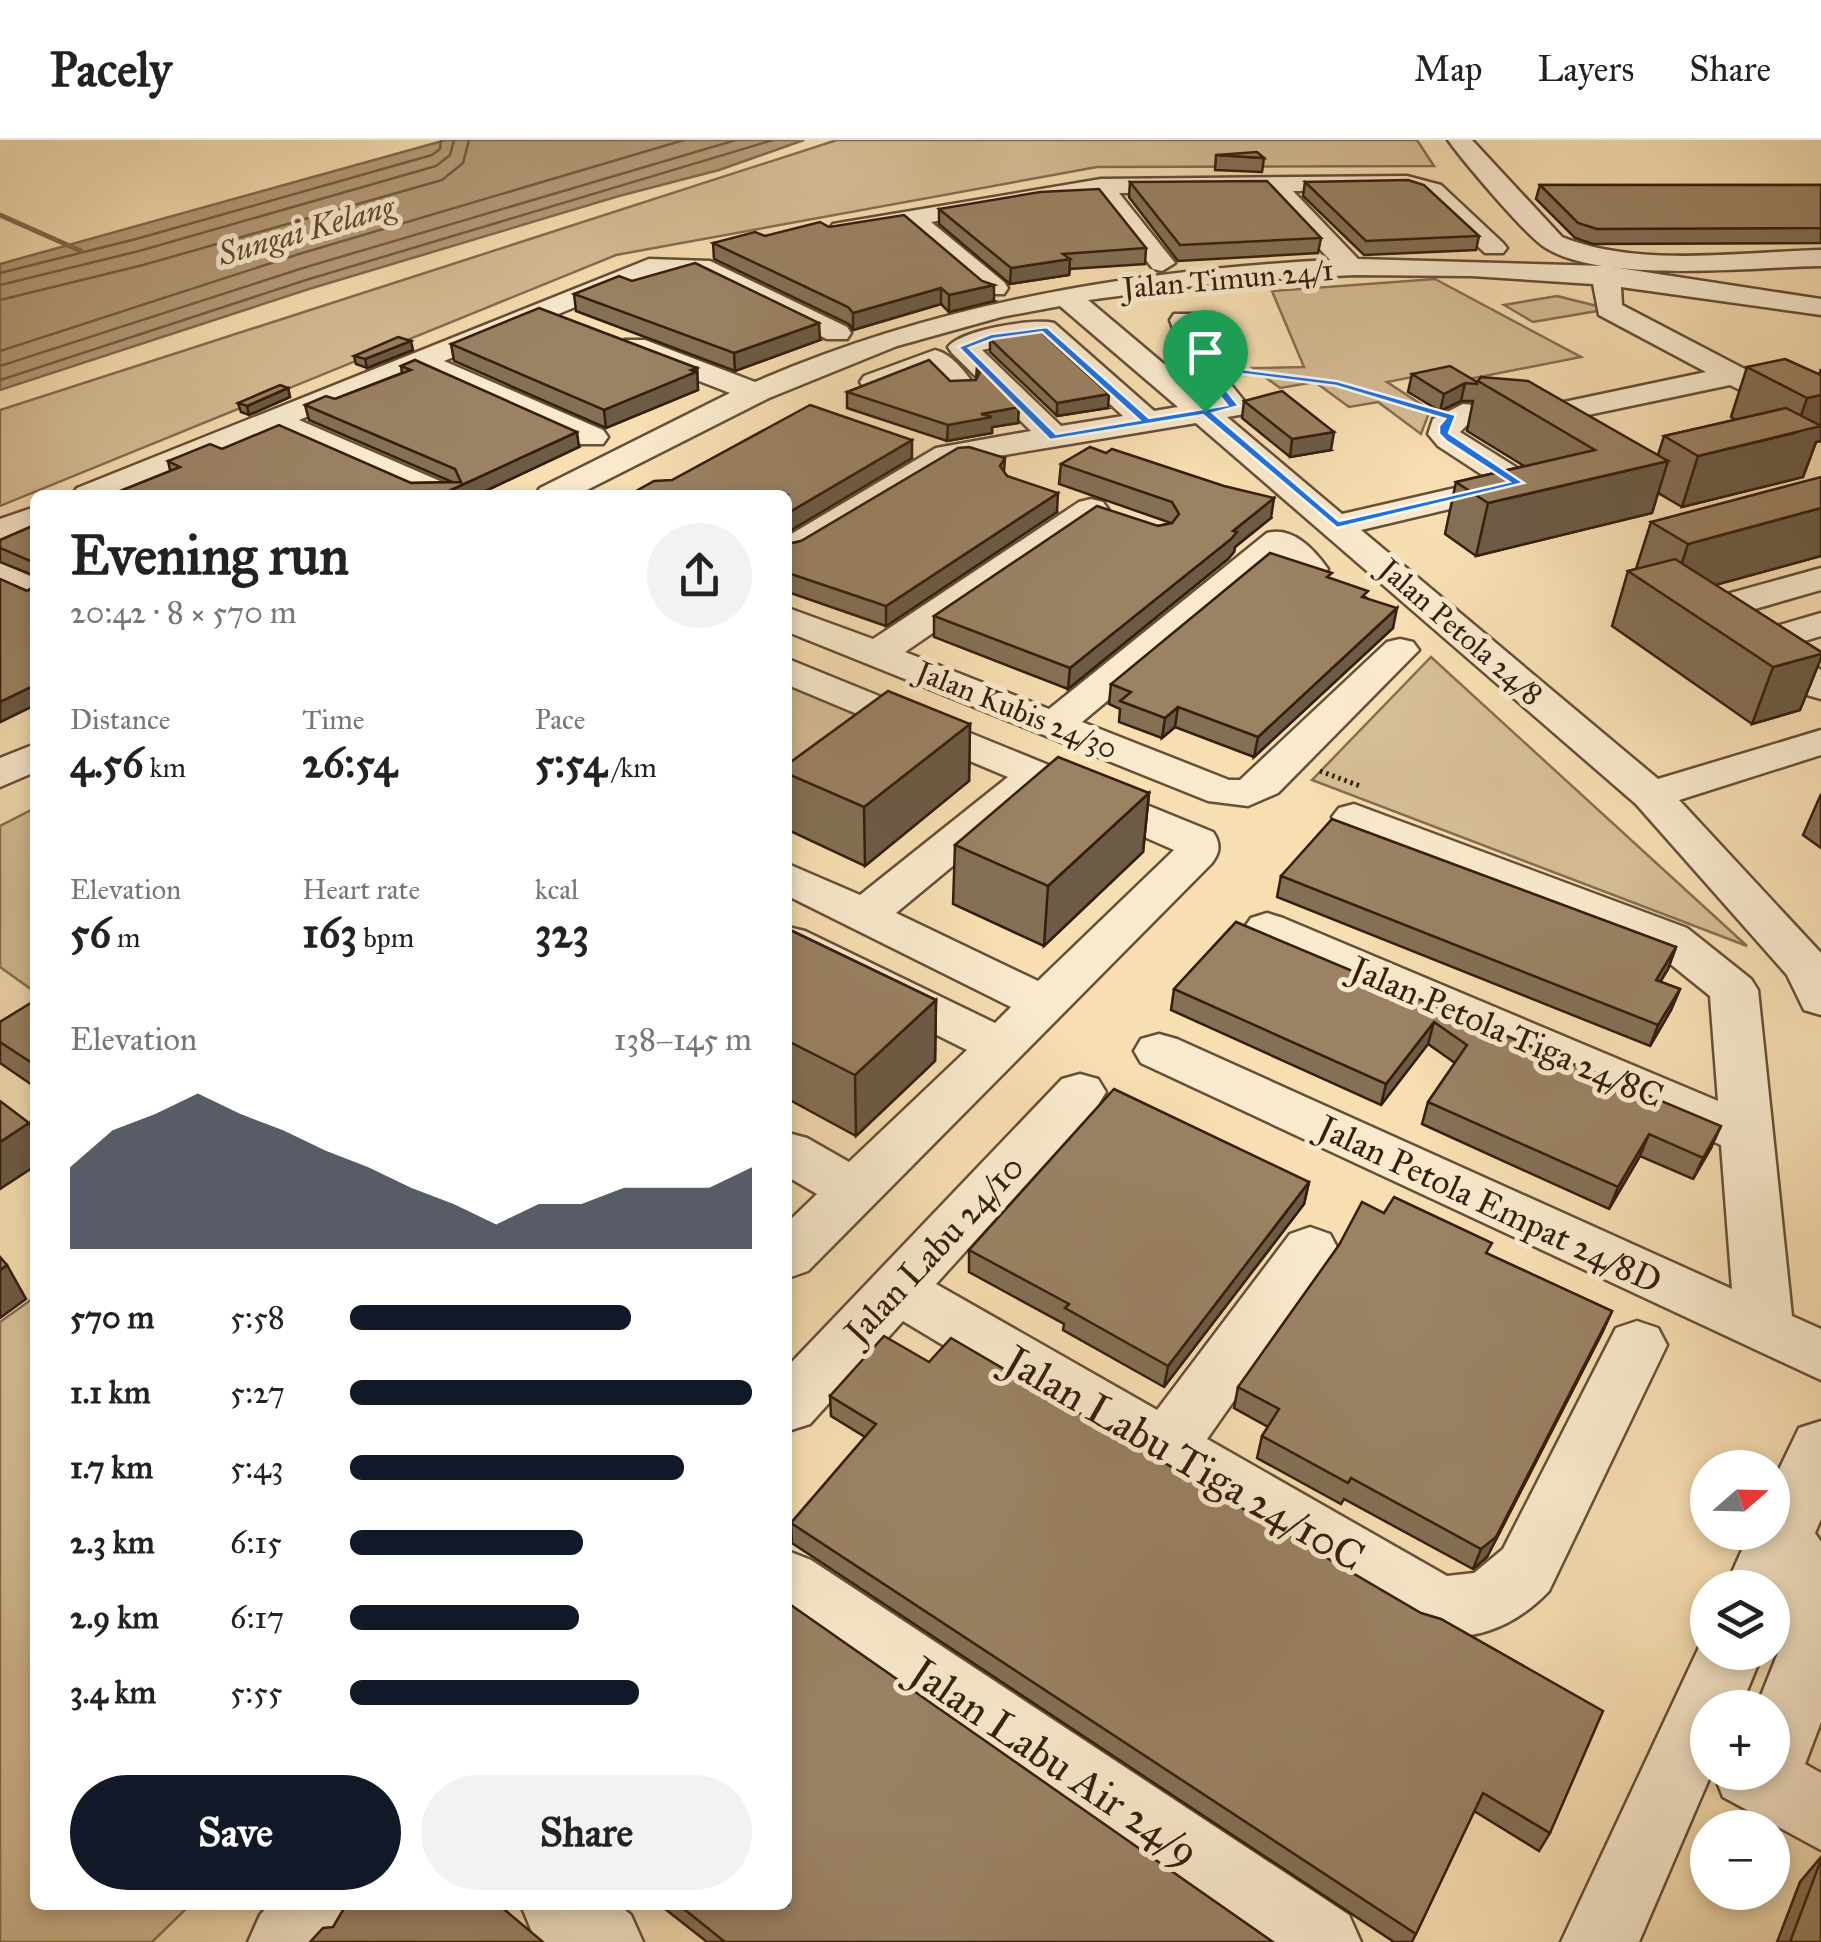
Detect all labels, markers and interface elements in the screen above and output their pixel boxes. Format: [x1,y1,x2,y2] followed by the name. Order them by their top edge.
[50,40,172,99] text: Pacely
[1414,48,1482,91] text: Map
[1537,48,1634,91] text: Layers
[1689,48,1771,91] text: Share
[213,186,401,275] water label: Sungai Kelang
[1118,252,1335,306] street label: Jalan Timun 24/1
[1163,310,1248,413] pin
[1178,325,1233,380] icon: arrive
[70,522,349,589] text: Evening run
[647,523,752,628] button: share
[1370,549,1550,713] street label: Jalan Petola 24/8
[70,593,297,632] text: 20:42 · 8 × 570 m
[908,652,1123,767] street label: Jalan Kubis 24/30
[70,702,170,737] text: Distance
[302,702,364,737] text: Time
[535,702,585,737] text: Pace
[70,737,144,789] text: 4.56
[302,737,397,789] text: 26:54
[535,737,607,789] text: 5:54
[144,750,186,785] text: km
[607,750,657,785] text: /km
[70,872,181,907] text: Elevation
[302,872,420,907] text: Heart rate
[535,872,579,907] text: kcal
[70,907,111,959] text: 56
[302,907,357,959] text: 163
[535,907,589,959] text: 323
[111,920,141,955] text: m
[357,920,414,955] text: bpm
[1340,946,1670,1118] street label: Jalan Petola Tiga 24/8C
[70,1020,197,1059] text: Elevation
[614,1020,752,1059] text: 138–145 m
[1308,1104,1668,1303] street label: Jalan Petola Empat 24/8D
[833,1146,1033,1356] street label: Jalan Labu 24/10
[70,1298,154,1337] text: 570 m
[230,1298,285,1337] text: 5:58
[992,1333,1374,1583] street label: Jalan Labu Tiga 24/10C
[70,1373,151,1412] text: 1.1 km
[230,1373,285,1412] text: 5:27
[70,1448,153,1487] text: 1.7 km
[230,1448,284,1487] text: 5:43
[1690,1450,1790,1550] north arrow
[1690,1450,1790,1910] map controls
[70,1523,155,1562] text: 2.3 km
[230,1523,282,1562] text: 6:15
[1690,1570,1790,1670] button: layers
[70,1598,159,1637] text: 2.9 km
[230,1598,284,1637] text: 6:17
[897,1644,1209,1878] street label: Jalan Labu Air 24/9
[70,1673,156,1712] text: 3.4 km
[230,1673,283,1712] text: 5:55
[1690,1690,1790,1790] button: +
[70,1775,401,1890] button: Save
[421,1775,752,1890] button: Share
[1690,1810,1790,1910] button: −

